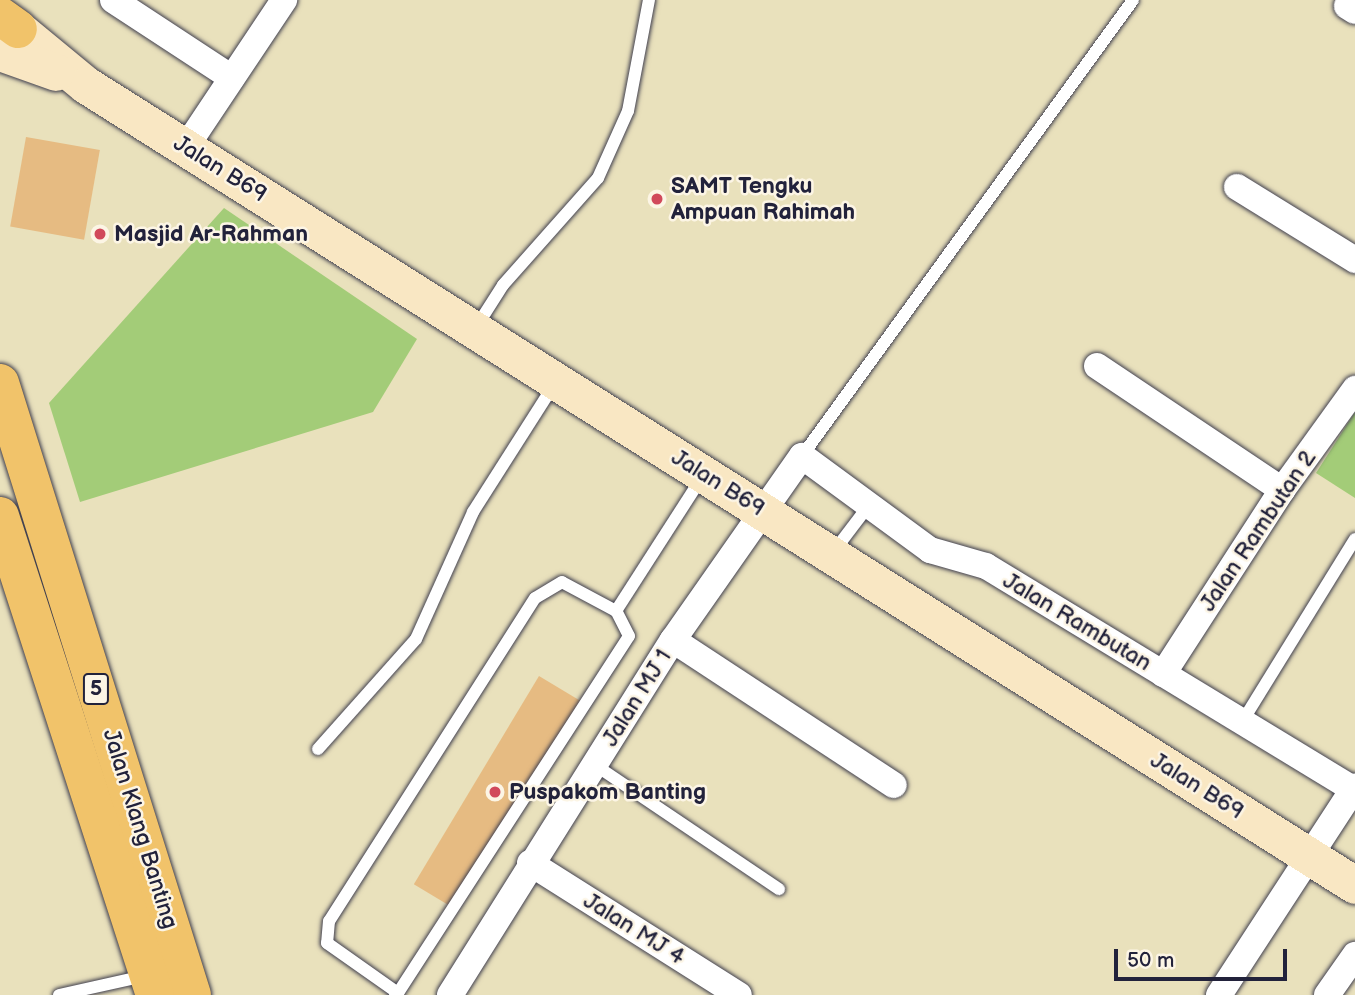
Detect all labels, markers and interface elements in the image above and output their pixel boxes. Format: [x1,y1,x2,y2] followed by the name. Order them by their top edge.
[168,130,272,208] street label: Jalan B69
[671,172,855,226] place label: SAMT Tengku Ampuan Rahimah
[649,191,665,207] marker: SAMT Tengku Ampuan Rahimah
[114,220,308,248] place label: Masjid Ar-Rahman
[92,226,108,242] marker: Masjid Ar-Rahman
[666,444,770,522] street label: Jalan B69
[1194,445,1322,617] street label: Jalan Rambutan 2
[998,567,1156,677] street label: Jalan Rambutan
[596,644,678,752] street label: Jalan MJ 1
[82,672,110,706] road number: 5
[96,726,184,932] street label: Jalan Klang Banting
[1145,747,1249,825] street label: Jalan B69
[509,778,706,806] place label: Puspakom Banting
[487,784,503,800] marker: Puspakom Banting
[578,887,690,971] street label: Jalan MJ 4
[1117,936,1290,980] scale bar
[1127,948,1174,973] text: 50 m

